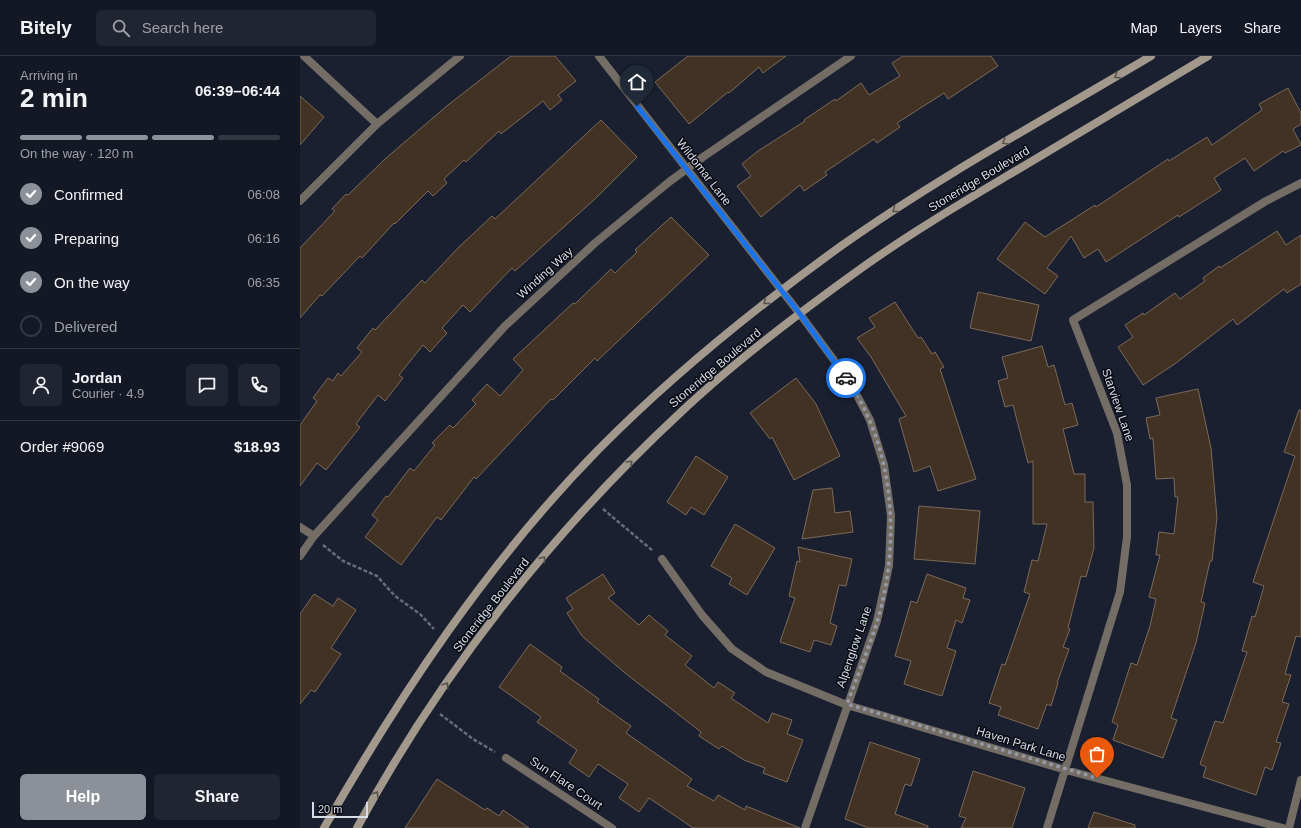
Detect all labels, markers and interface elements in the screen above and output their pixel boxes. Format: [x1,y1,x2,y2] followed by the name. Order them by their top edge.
[96,10,376,46] search box
[20,17,72,38] text: Bitely
[110,17,132,39] icon: search
[142,19,223,36] text: Search here
[1130,20,1158,36] text: Map
[1180,20,1222,36] text: Layers
[1244,20,1281,36] text: Share
[620,65,654,106] pin
[20,68,78,83] text: Arriving in
[626,71,648,93] icon: home
[1114,71,1121,78] one-way arrow
[195,82,280,99] text: 06:39–06:44
[20,83,88,113] text: 2 min
[674,136,735,208] street label: Wildomar Lane
[1002,138,1009,145] one-way arrow
[926,143,1032,215] street label: Stoneridge Boulevard
[20,146,133,161] text: On the way · 120 m
[20,183,42,205] icon: check
[54,186,123,203] text: Confirmed
[247,187,280,202] text: 06:08
[892,205,899,213] one-way arrow
[20,227,42,249] icon: check
[54,230,119,247] text: Preparing
[247,231,280,246] text: 06:16
[514,244,576,302] street label: Winding Way
[20,271,42,293] icon: check
[54,274,130,291] text: On the way
[247,275,280,290] text: 06:35
[764,298,771,305] one-way arrow
[54,318,117,335] text: Delivered
[666,326,764,410] street label: Stoneridge Boulevard
[826,358,866,398] courier
[20,364,62,406] button: person
[186,364,228,406] button: chat
[238,364,280,406] button: phone
[835,367,857,389] icon: car
[1099,367,1137,444] street label: Starview Lane
[72,369,122,386] text: Jordan
[72,386,144,401] text: Courier · 4.9
[20,438,104,455] text: Order #9069
[234,438,280,455] text: $18.93
[625,460,633,468] one-way arrow
[450,555,532,655] street label: Stoneridge Boulevard
[538,557,545,564] one-way arrow
[833,604,875,690] street label: Alpenglow Lane
[441,682,448,689] one-way arrow
[975,724,1068,764] street label: Haven Park Lane
[1080,737,1114,778] pin
[1086,743,1108,765] icon: bag
[527,754,606,813] street label: Sun Flare Court
[20,774,146,820] button: Help
[154,774,280,820] button: Share
[371,791,379,798] one-way arrow
[312,800,368,819] scale bar
[318,803,342,815] text: 20 m

